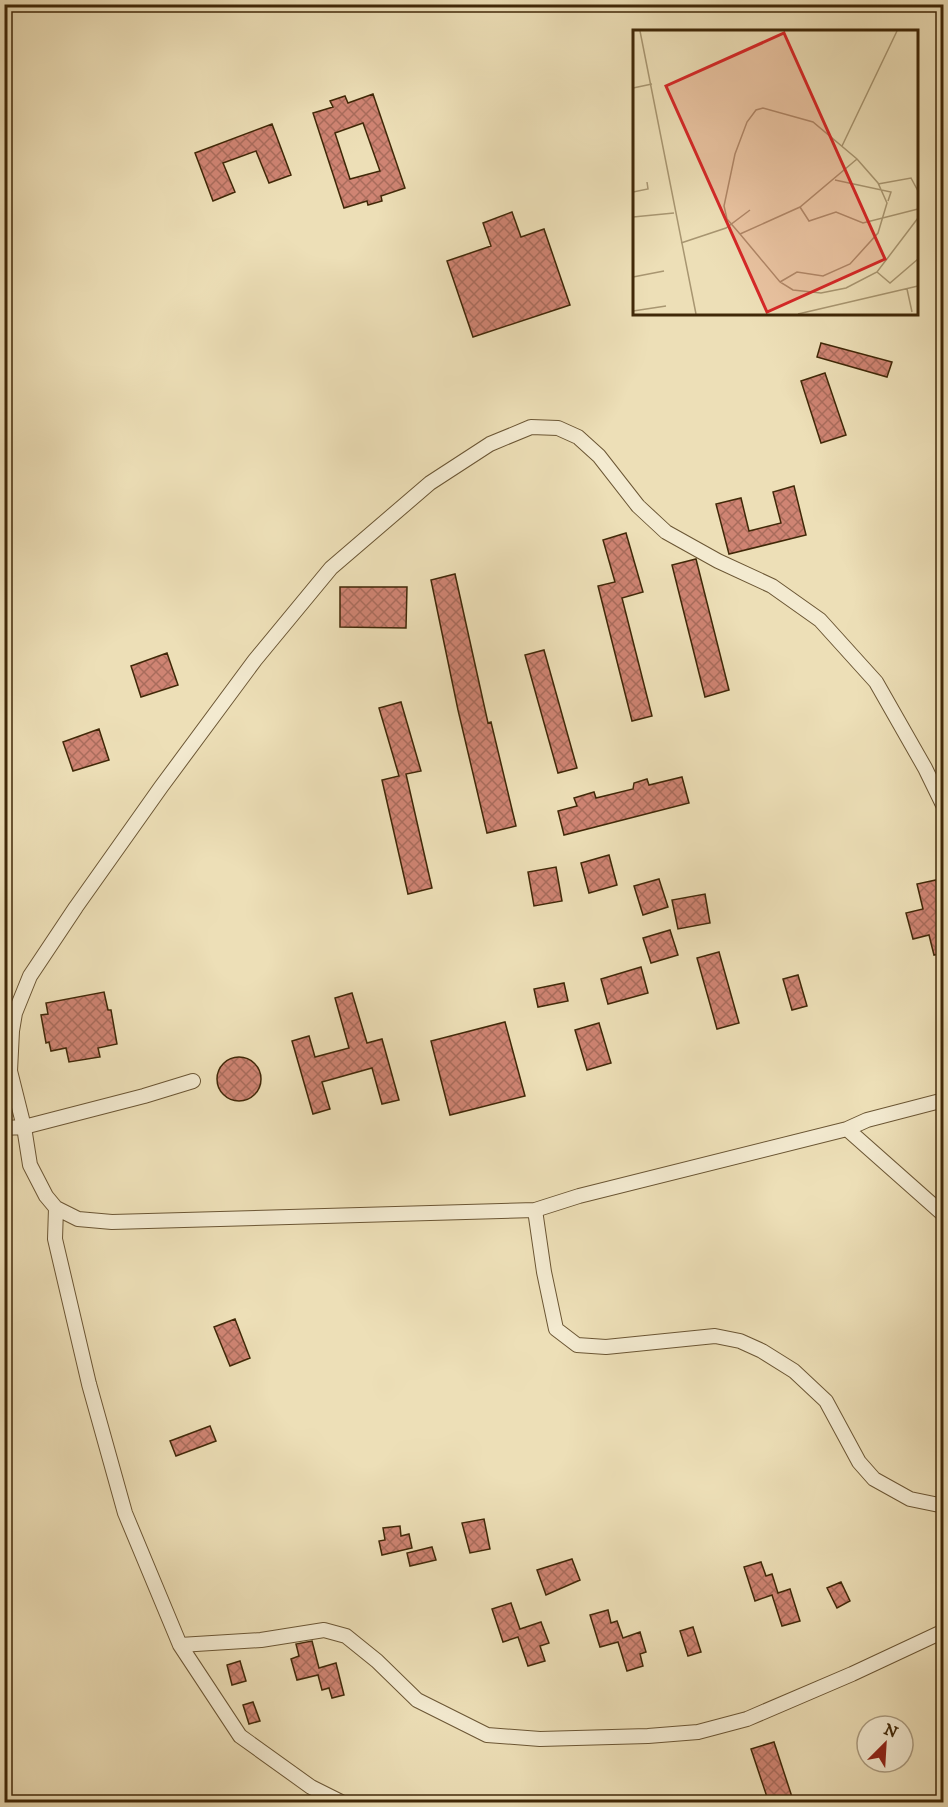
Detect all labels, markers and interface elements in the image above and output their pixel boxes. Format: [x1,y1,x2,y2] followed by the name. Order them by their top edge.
[633,30,918,315] inset map
[855,1714,915,1774] north arrow
[881,1719,901,1743] text: N

